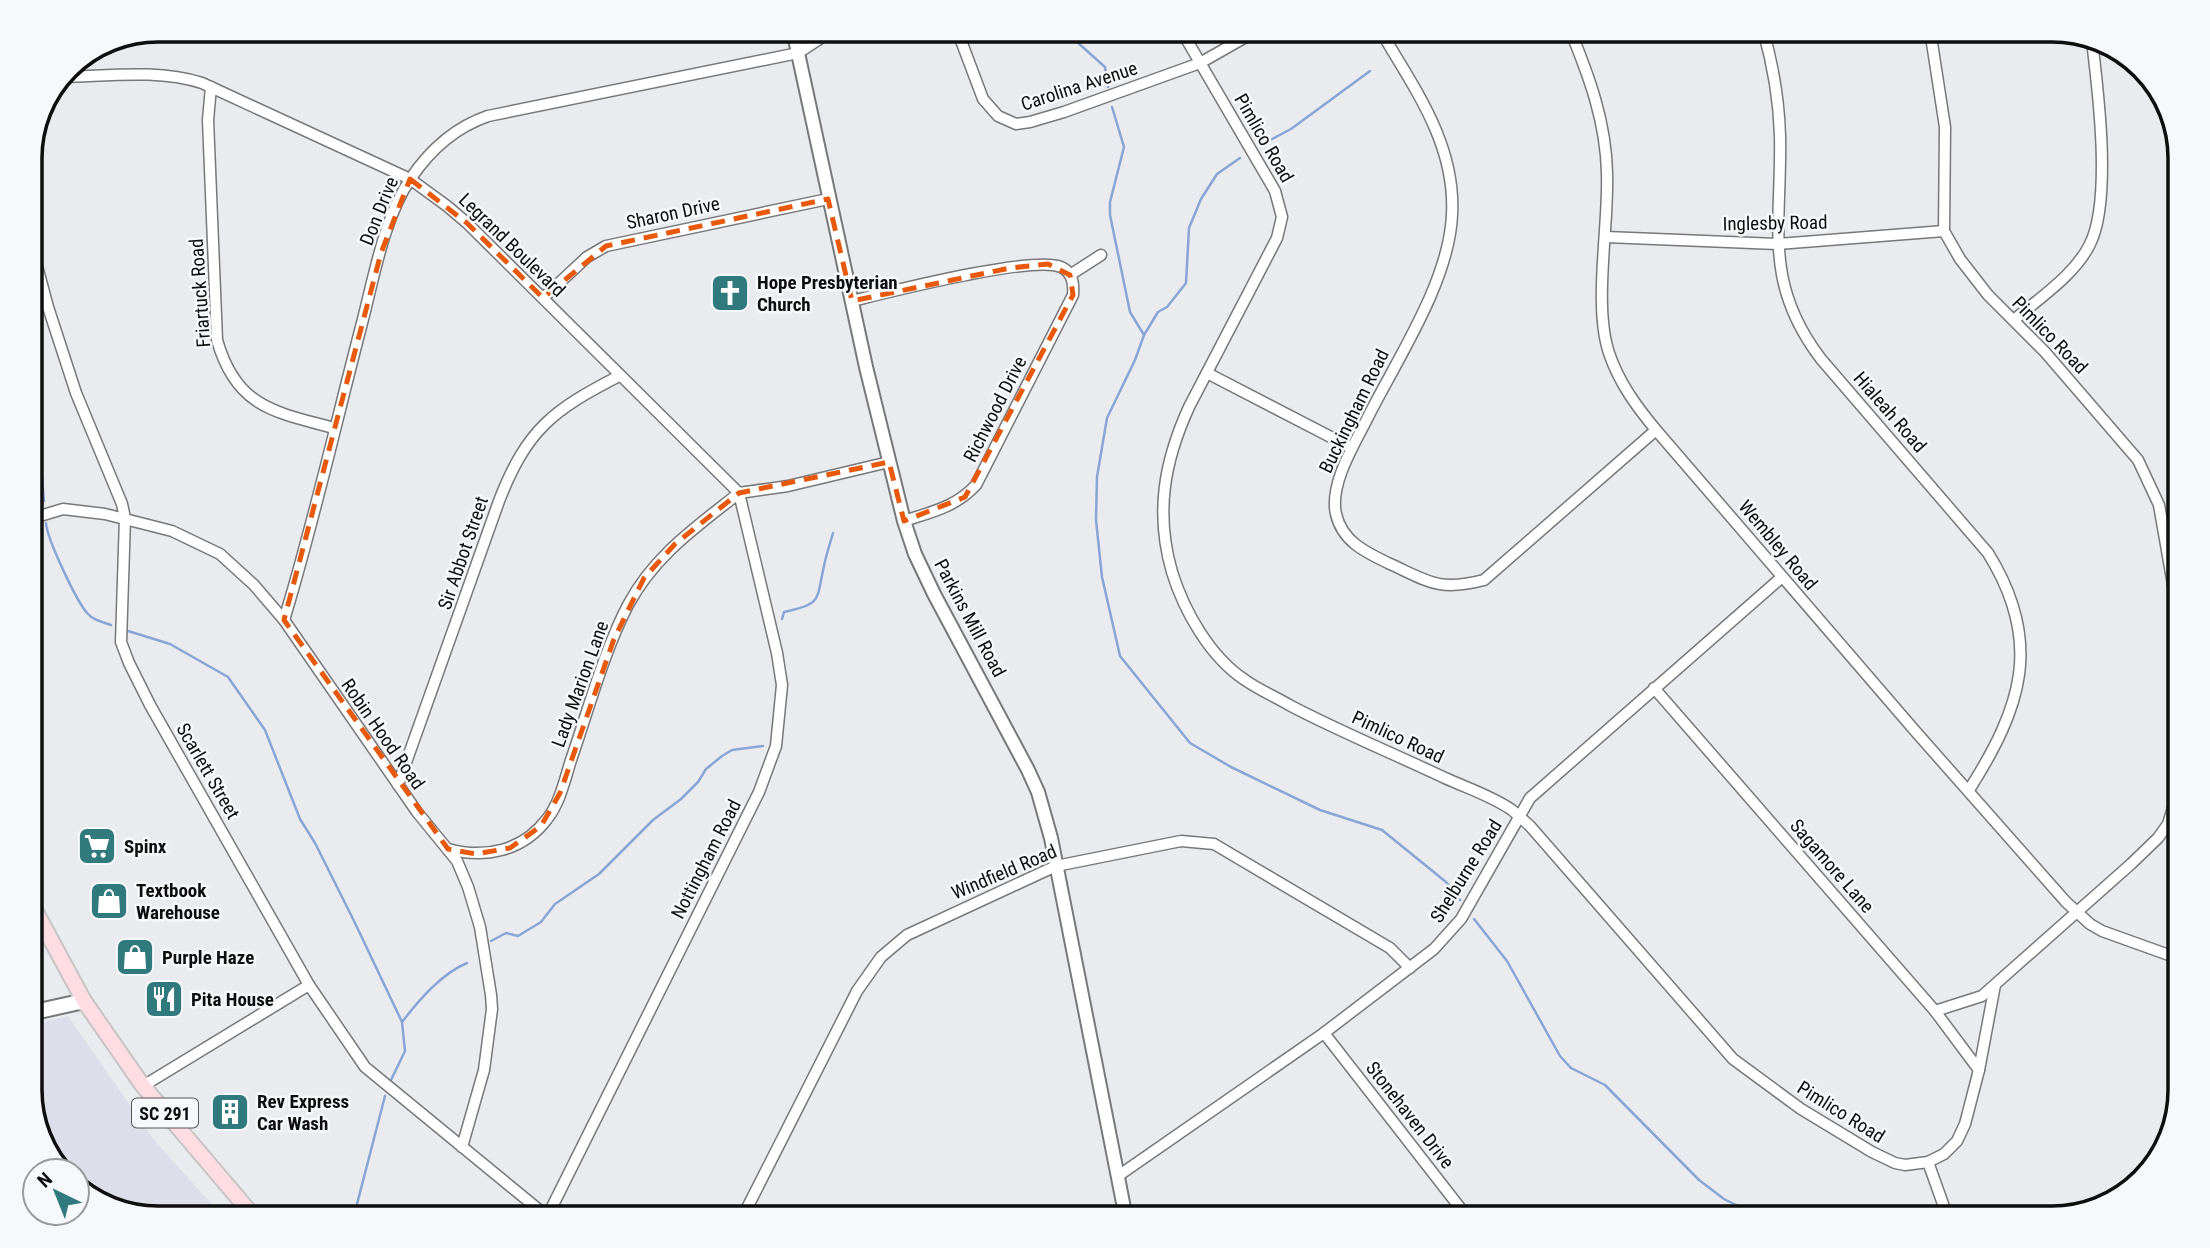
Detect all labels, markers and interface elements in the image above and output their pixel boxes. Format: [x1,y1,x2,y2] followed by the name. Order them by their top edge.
[1018,56,1140,116] street label: Carolina Avenue
[1229,89,1299,187] street label: Pimlico Road
[355,173,403,249] street label: Don Drive
[454,188,570,302] street label: Legrand Boulevard
[624,192,722,234] street label: Sharon Drive
[1722,211,1828,235] street label: Inglesby Road
[185,238,215,348] street label: Friartuck Road
[757,271,898,316] place label: Hope Presbyterian Church
[709,272,751,314] church icon: Hope Presbyterian Church
[2007,291,2093,379] street label: Pimlico Road
[1314,345,1394,477] street label: Buckingham Road
[959,352,1032,466] street label: Richwood Drive
[1849,367,1931,457] street label: Hialeah Road
[433,493,493,613] street label: Sir Abbot Street
[1734,495,1822,595] street label: Wembley Road
[929,555,1011,681] street label: Parkins Mill Road
[546,618,614,750] street label: Lady Marion Lane
[336,674,430,794] street label: Robin Hood Road
[1348,706,1448,768] street label: Pimlico Road
[171,719,245,823] street label: Scarlett Street
[666,796,746,922] street label: Nottingham Road
[1425,815,1507,927] street label: Shelburne Road
[1785,815,1879,918] street label: Sagamore Lane
[76,825,118,867] supermarket icon: Spinx
[124,835,167,858] place label: Spinx
[948,840,1060,904] street label: Windfield Road
[136,879,220,924] place label: Textbook Warehouse
[88,880,130,922] shop icon: Textbook Warehouse
[114,936,156,978] shop icon: Purple Haze
[162,946,254,969] place label: Purple Haze
[143,978,185,1020] restaurant icon: Pita House
[191,988,274,1011] place label: Pita House
[1361,1057,1459,1173] street label: Stonehaven Drive
[1793,1076,1889,1148] street label: Pimlico Road
[257,1090,349,1135] place label: Rev Express Car Wash
[209,1091,251,1133] building icon: Rev Express Car Wash
[132,1098,198,1128] road number: SC 291
[21,1157,91,1227] north arrow
[33,1168,57,1192] text: N

